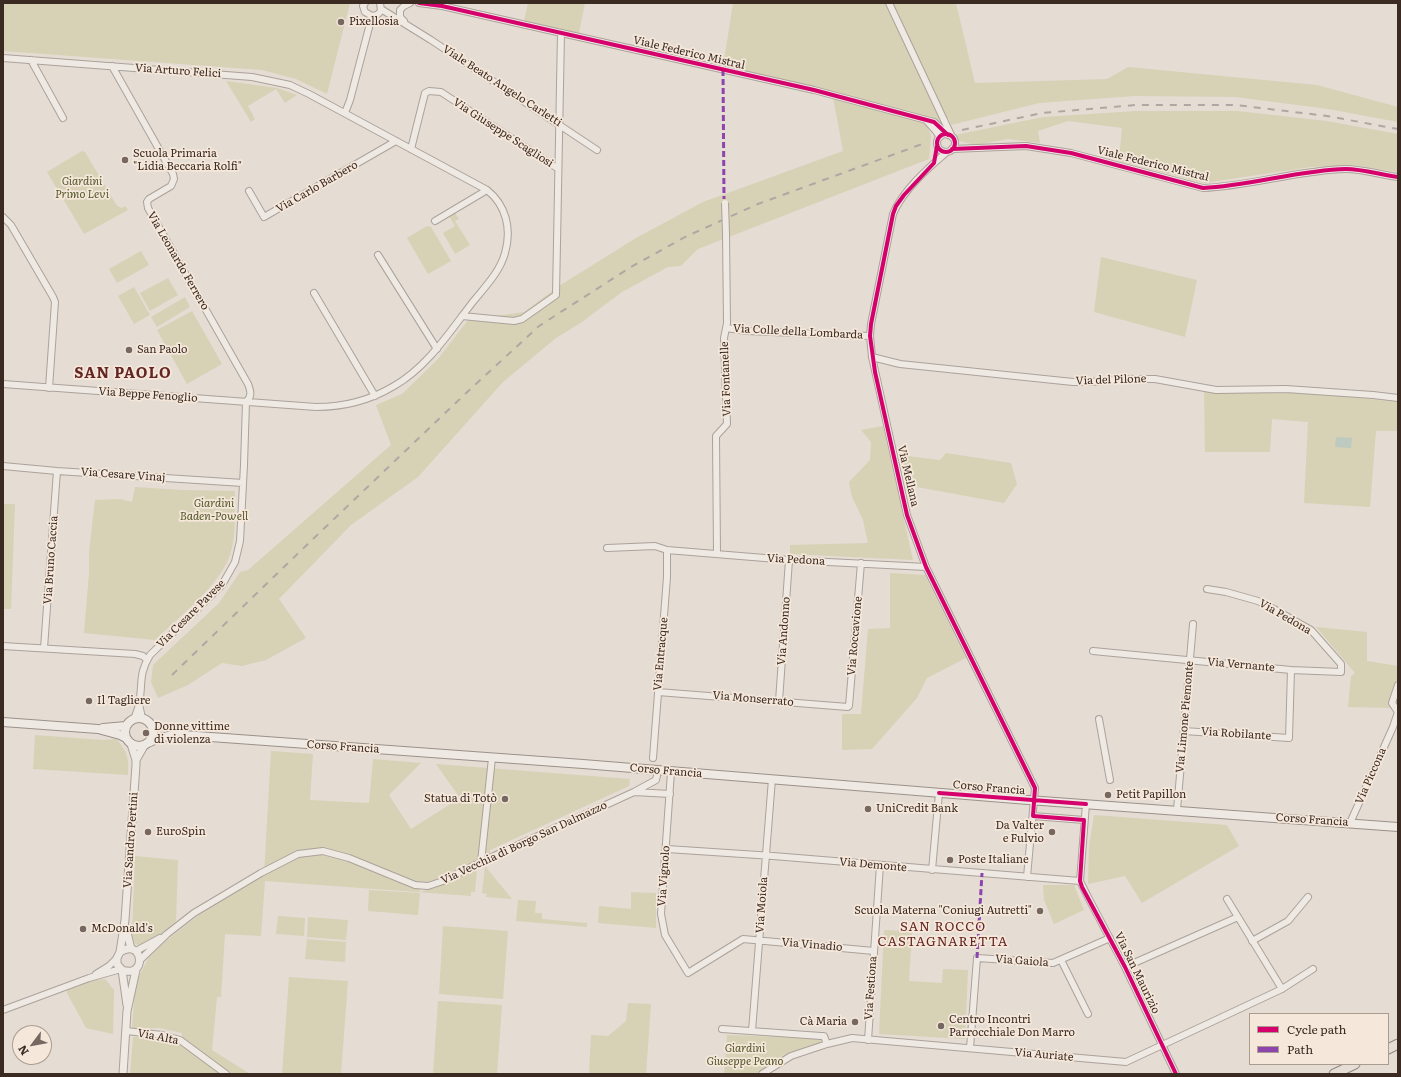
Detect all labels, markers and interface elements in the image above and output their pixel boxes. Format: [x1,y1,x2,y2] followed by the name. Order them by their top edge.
[349,15,399,29] place label: Pixellosia
[336,17,346,27] marker: Pixellosia
[632,34,746,72] street label: Viale Federico Mistral
[440,42,564,130] street label: Viale Beato Angelo Carletti
[135,61,221,81] street label: Via Arturo Felici
[450,96,556,170] street label: Via Giuseppe Scagliosi
[1096,144,1210,184] street label: Viale Federico Mistral
[133,147,242,173] place label: Scuola Primaria "Lidia Beccaria Rolfi"
[120,155,130,165] marker: Scuola Primaria "Lidia Beccaria Rolfi"
[274,158,360,216] street label: Via Carlo Barbero
[55,175,109,201] park label: Giardini Primo Levi
[144,209,212,313] street label: Via Leonardo Ferrero
[732,322,864,342] street label: Via Colle della Lombarda
[718,341,734,417] street label: Via Fontanelle
[137,343,188,357] place label: San Paolo
[124,345,134,355] marker: San Paolo
[74,365,172,383] district label: SAN PAOLO
[1075,372,1147,388] street label: Via del Pilone
[98,385,198,405] street label: Via Beppe Fenoglio
[895,444,921,508] street label: Via Mellana
[80,465,166,485] street label: Via Cesare Vinaj
[180,497,248,523] park label: Giardini Baden-Powell
[41,515,61,605] street label: Via Bruno Caccia
[767,552,825,568] street label: Via Pedona
[154,577,228,651] street label: Via Cesare Pavese
[775,596,793,666] street label: Via Andonno
[845,596,865,676] street label: Via Roccavione
[1256,597,1314,637] street label: Via Pedona
[651,617,671,691] street label: Via Entracque
[1207,655,1275,675] street label: Via Vernante
[1174,660,1196,774] street label: Via Limone Piemonte
[712,689,794,709] street label: Via Monserrato
[97,694,150,708] place label: Il Tagliere
[84,696,94,706] marker: Il Tagliere
[154,720,230,746] place label: Donne vittime di violenza
[1200,725,1272,743] street label: Via Robilante
[141,728,151,738] marker: Donne vittime di violenza
[306,738,380,756] street label: Corso Francia
[1353,746,1389,806] street label: Via Piccona
[629,761,703,781] street label: Corso Francia
[952,778,1026,798] street label: Corso Francia
[1116,788,1186,802] place label: Petit Papillon
[1103,790,1113,800] marker: Petit Papillon
[121,792,141,888] street label: Via Sandro Pertini
[424,792,497,806] place label: Statua di Totò
[500,794,510,804] marker: Statua di Totò
[439,799,609,887] street label: Via Vecchia di Borgo San Dalmazzo
[876,802,958,816] place label: UniCredit Bank
[863,804,873,814] marker: UniCredit Bank
[1275,811,1349,829] street label: Corso Francia
[995,819,1044,845] place label: Da Valter e Fulvio
[156,825,206,839] place label: EuroSpin
[143,827,153,837] marker: EuroSpin
[1047,827,1057,837] marker: Da Valter e Fulvio
[655,845,673,907] street label: Via Vignolo
[958,853,1029,867] place label: Poste Italiane
[839,855,907,875] street label: Via Demonte
[945,855,955,865] marker: Poste Italiane
[753,876,771,934] street label: Via Moiola
[854,904,1032,918] place label: Scuola Materna "Coniugi Autretti"
[1035,906,1045,916] marker: Scuola Materna "Coniugi Autretti"
[878,919,1008,950] district label: SAN ROCCO CASTAGNARETTA
[91,922,153,936] place label: McDonald's
[78,924,88,934] marker: McDonald's
[1111,930,1163,1016] street label: Via San Maurizio
[781,936,843,954] street label: Via Vinadio
[995,953,1049,969] street label: Via Gaiola
[862,956,880,1020] street label: Via Festiona
[949,1013,1075,1039] place label: Centro Incontri Parrocchiale Don Marro
[1249,1013,1389,1065] legend
[800,1015,847,1029] place label: Cà Maria
[850,1017,860,1027] marker: Cà Maria
[1287,1020,1347,1038] text: Cycle path
[936,1021,946,1031] marker: Centro Incontri Parrocchiale Don Marro
[12,1025,52,1065] north arrow
[136,1027,180,1047] street label: Via Alta
[1287,1040,1313,1058] text: Path
[707,1042,783,1068] park label: Giardini Giuseppe Peano
[13,1043,32,1059] text: N
[1014,1046,1074,1064] street label: Via Auriate

